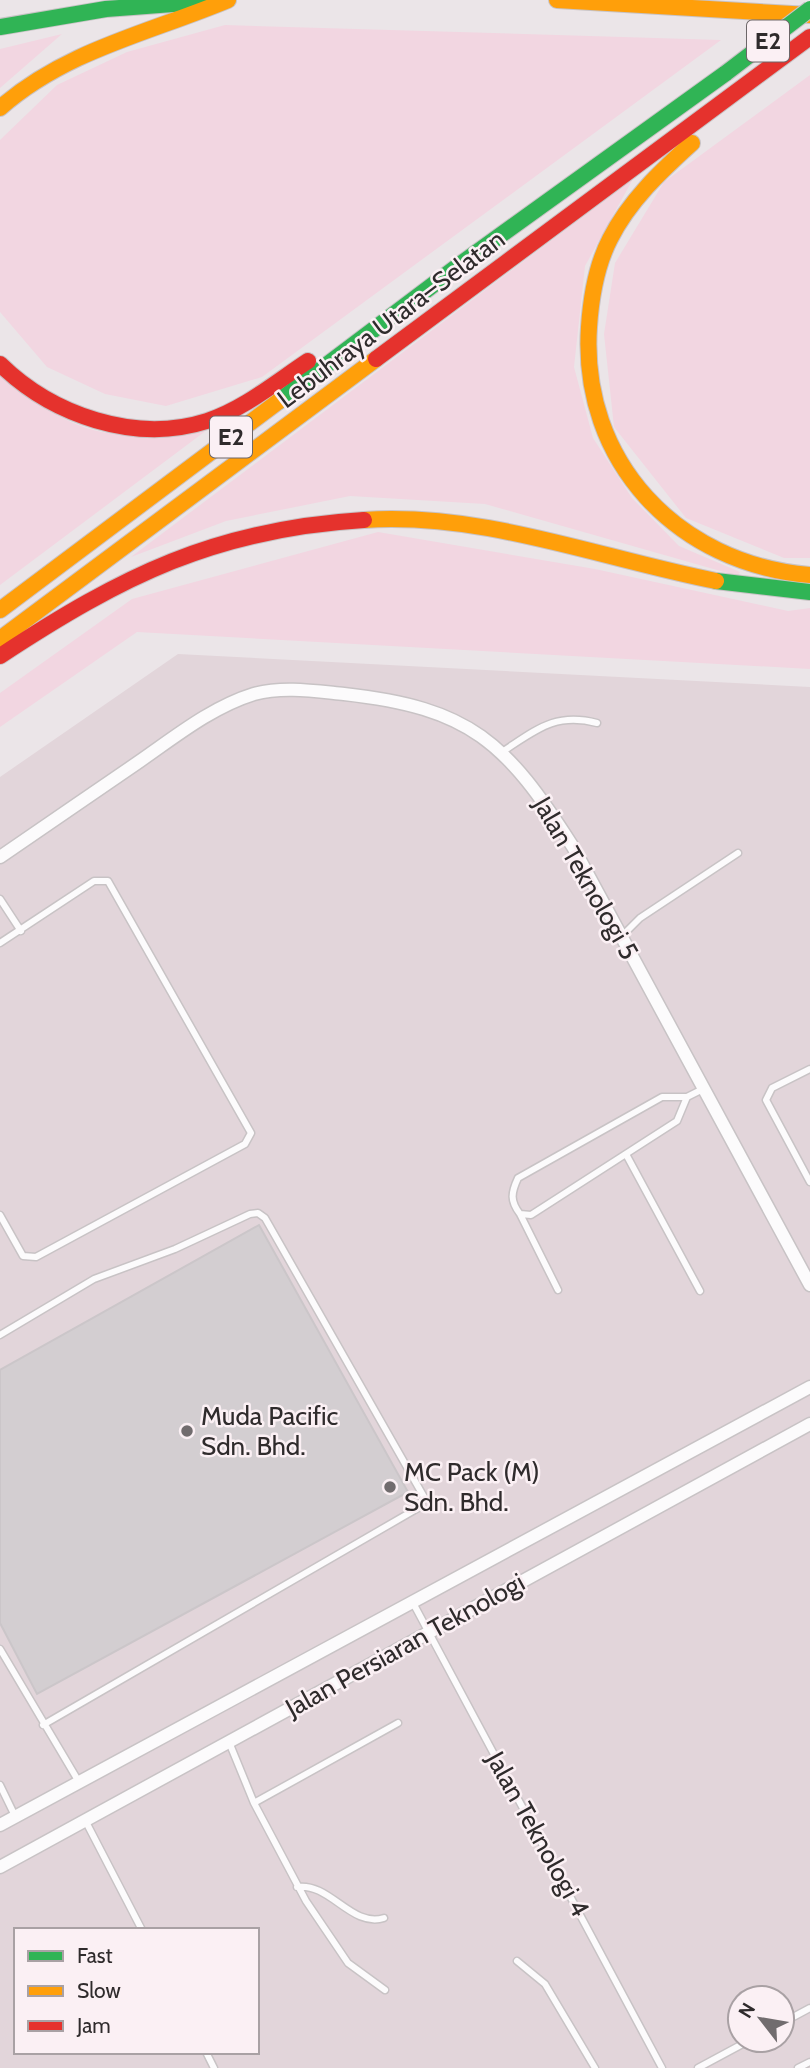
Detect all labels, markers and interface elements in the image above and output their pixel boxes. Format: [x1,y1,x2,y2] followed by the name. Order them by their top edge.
[747,20,789,61] road number: E2
[271,223,511,415] street label: Lebuhraya Utara–Selatan
[210,416,252,458] road number: E2
[526,790,646,965] street label: Jalan Teknologi 5
[201,1400,339,1462] place label: Muda Pacific Sdn. Bhd.
[179,1423,195,1439] marker: Muda Pacific Sdn. Bhd.
[404,1456,540,1518] place label: MC Pack (M) Sdn. Bhd.
[382,1479,398,1495] marker: MC Pack (M) Sdn. Bhd.
[279,1566,530,1725] street label: Jalan Persiaran Teknologi
[479,1745,596,1922] street label: Jalan Teknologi 4
[14,1928,259,2054] legend
[77,1943,113,1968] text: Fast
[77,1978,121,2003] text: Slow
[726,1984,796,2054] north arrow
[734,1999,760,2022] text: N
[76,2013,111,2038] text: Jam

